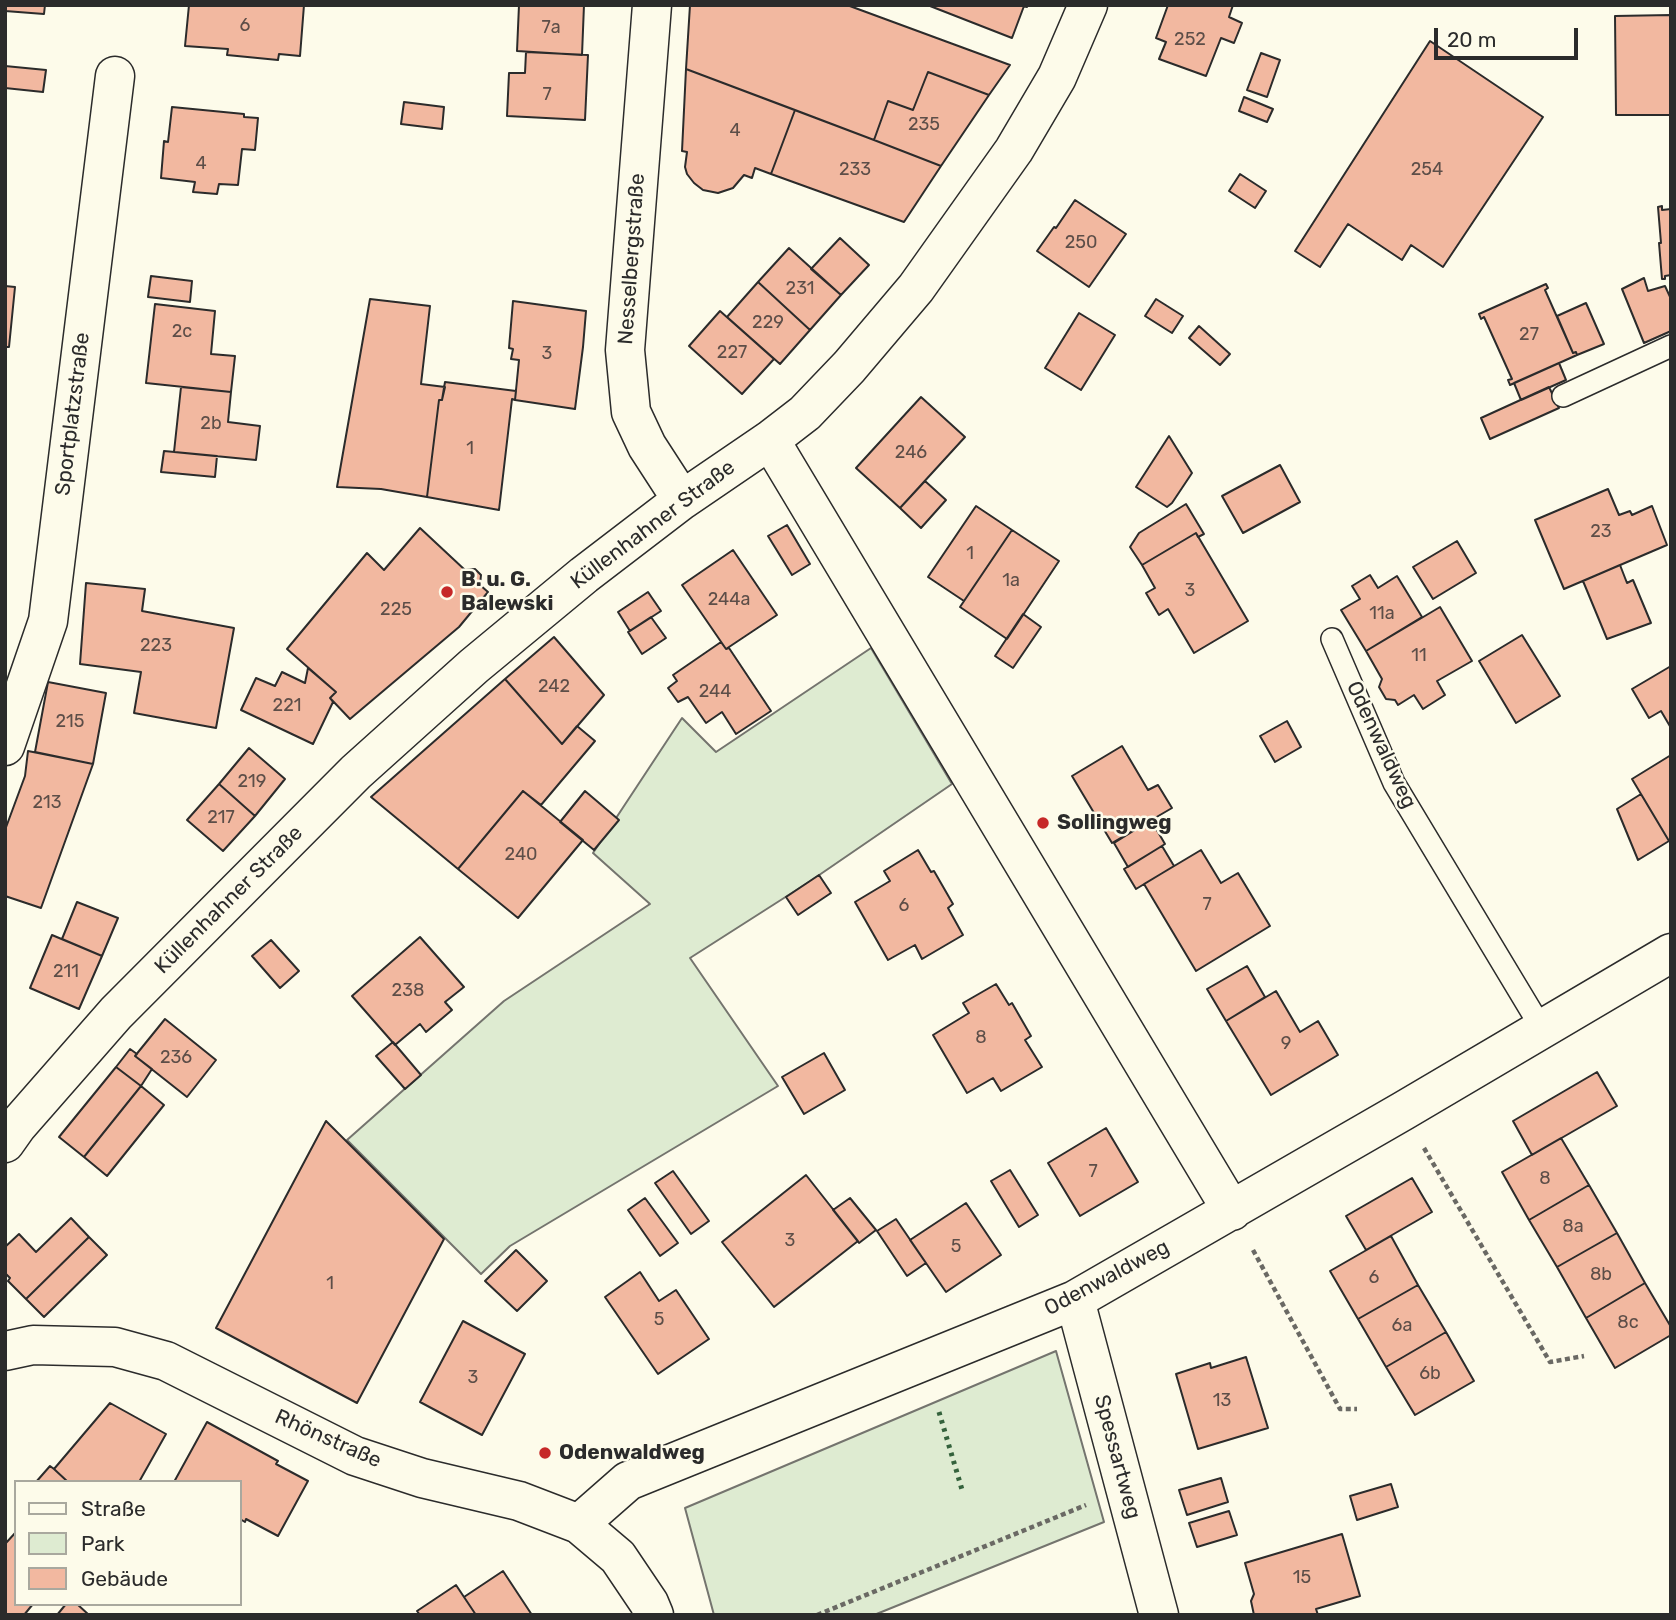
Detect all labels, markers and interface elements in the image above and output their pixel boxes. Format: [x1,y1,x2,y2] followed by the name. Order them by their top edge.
[1438,14,1582,58] scale bar
[240,15,250,37] house number: 6
[541,17,561,39] house number: 7a
[1447,27,1496,52] text: 20 m
[1174,29,1206,51] house number: 252
[542,84,552,106] house number: 7
[908,114,940,136] house number: 235
[729,120,741,142] house number: 4
[195,153,207,175] house number: 4
[839,159,871,181] house number: 233
[1411,159,1443,181] house number: 254
[613,173,651,345] street label: Nesselbergstraße
[1065,232,1097,254] house number: 250
[786,278,814,300] house number: 231
[752,312,784,334] house number: 229
[172,321,192,343] house number: 2c
[1519,324,1539,346] house number: 27
[50,331,96,497] street label: Sportplatzstraße
[717,342,747,364] house number: 227
[542,343,552,365] house number: 3
[200,413,222,435] house number: 2b
[466,438,474,460] house number: 1
[895,442,927,464] house number: 246
[566,455,740,595] street label: Küllenhahner Straße
[1590,521,1612,543] house number: 23
[966,543,974,565] house number: 1
[461,567,554,617] place label: B. u. G. Balewski
[1002,570,1020,592] house number: 1a
[1185,580,1195,602] house number: 3
[439,584,455,600] marker: B. u. G. Balewski
[708,589,750,611] house number: 244a
[380,599,412,621] house number: 225
[1369,603,1395,625] house number: 11a
[140,635,172,657] house number: 223
[1411,645,1427,667] house number: 11
[538,676,570,698] house number: 242
[1341,677,1421,813] street label: Odenwaldweg
[699,681,731,703] house number: 244
[273,695,301,717] house number: 221
[56,711,84,733] house number: 215
[238,771,266,793] house number: 219
[32,792,62,814] house number: 213
[207,807,235,829] house number: 217
[1057,810,1172,836] place label: Sollingweg
[1035,815,1051,831] marker: Sollingweg
[150,821,308,979] street label: Küllenhahner Straße
[505,844,537,866] house number: 240
[1202,894,1212,916] house number: 7
[899,895,909,917] house number: 6
[53,961,79,983] house number: 211
[392,980,424,1002] house number: 238
[975,1027,987,1049] house number: 8
[1281,1033,1291,1055] house number: 9
[160,1047,192,1069] house number: 236
[1088,1161,1098,1183] house number: 7
[1539,1168,1551,1190] house number: 8
[1562,1216,1584,1238] house number: 8a
[785,1230,795,1252] house number: 3
[1040,1235,1174,1321] street label: Odenwaldweg
[951,1236,961,1258] house number: 5
[1590,1264,1612,1286] house number: 8b
[1369,1267,1379,1289] house number: 6
[326,1273,334,1295] house number: 1
[654,1309,664,1331] house number: 5
[1617,1312,1639,1334] house number: 8c
[1392,1315,1412,1337] house number: 6a
[1419,1363,1441,1385] house number: 6b
[468,1367,478,1389] house number: 3
[1213,1390,1231,1412] house number: 13
[1088,1392,1146,1522] street label: Spessartweg
[271,1404,385,1474] street label: Rhönstraße
[559,1440,705,1466] place label: Odenwaldweg
[537,1445,553,1461] marker: Odenwaldweg
[14,1480,242,1606] legend
[81,1496,146,1521] text: Straße
[81,1531,125,1556] text: Park
[81,1566,168,1591] text: Gebäude
[1293,1567,1311,1589] house number: 15

